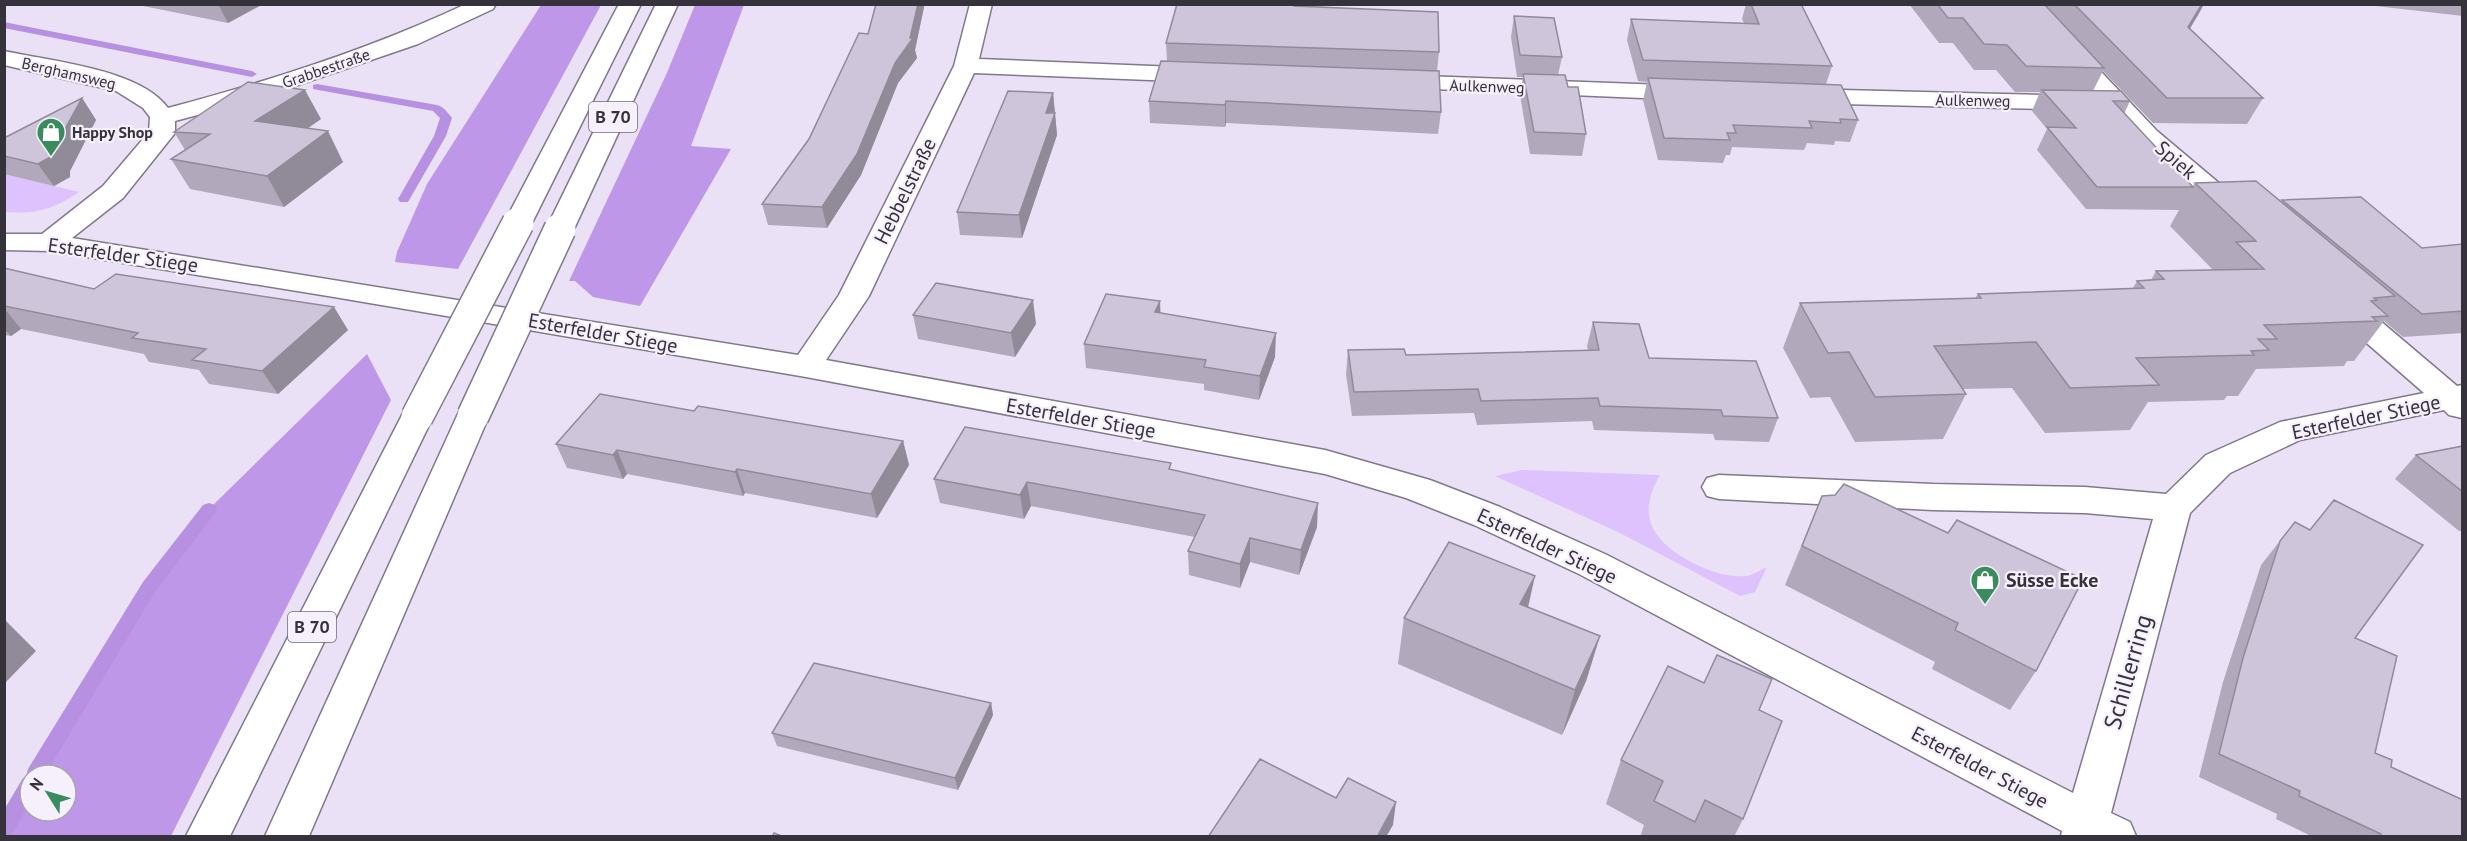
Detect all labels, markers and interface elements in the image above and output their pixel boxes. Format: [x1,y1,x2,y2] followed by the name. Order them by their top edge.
[279,44,373,92] street label: Grabbestraße
[20,52,118,94] street label: Berghamsweg
[1449,75,1525,97] street label: Aulkenweg
[1935,89,2011,111] street label: Aulkenweg
[589,102,637,132] road number: B 70
[35,116,67,158] shop icon: Happy Shop
[72,122,153,142] place label: Happy Shop
[868,134,942,248] street label: Hebbelstraße
[2150,135,2202,185] street label: Spiek
[46,232,200,278] street label: Esterfelder Stiege
[526,307,680,359] street label: Esterfelder Stiege
[2289,389,2443,445] street label: Esterfelder Stiege
[1004,392,1158,444] street label: Esterfelder Stiege
[1473,502,1621,590] street label: Esterfelder Stiege
[1969,564,2001,606] shop icon: Süsse Ecke
[2006,567,2098,593] place label: Süsse Ecke
[2096,611,2159,733] street label: Schillerring
[288,612,336,642] road number: B 70
[1907,720,2053,814] street label: Esterfelder Stiege
[18,763,78,823] north arrow
[25,774,47,794] text: N

